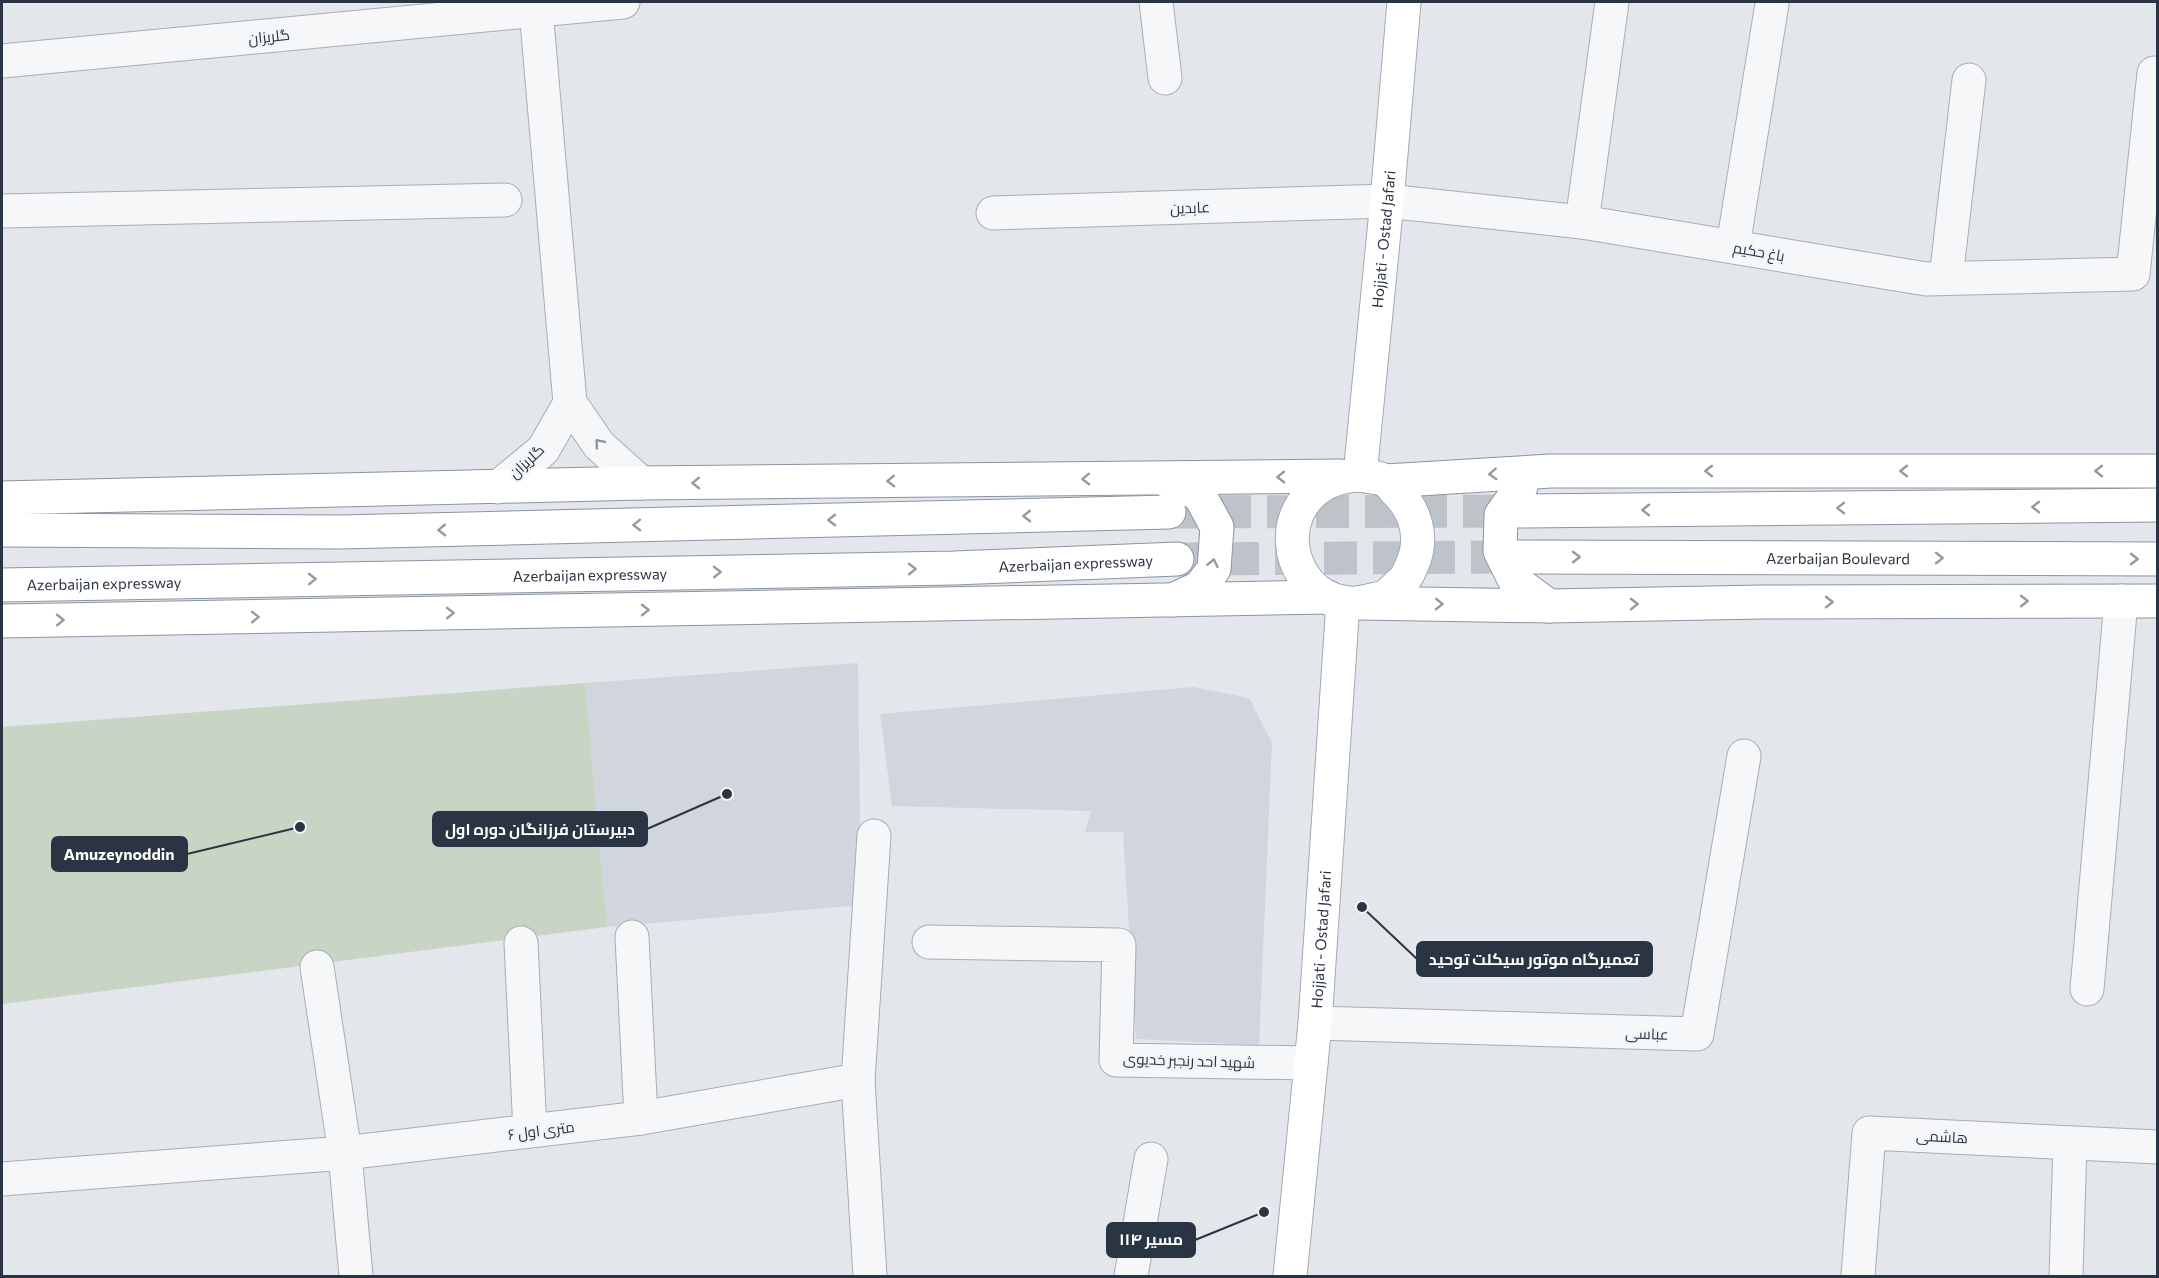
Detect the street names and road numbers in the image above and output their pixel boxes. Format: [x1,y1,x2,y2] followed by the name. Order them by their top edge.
[247,25,291,49] street label: گلریزان
[1368,170,1399,309] street label: Hojjati - Ostad Jafari
[1170,197,1210,219] street label: عابدین
[1731,238,1786,267] street label: باغ حکیم
[505,440,549,483] street label: گلریزان
[1766,549,1910,567] street label: Azerbaijan Boulevard
[998,551,1154,575] street label: Azerbaijan expressway
[512,564,668,585] street label: Azerbaijan expressway
[26,573,182,594] street label: Azerbaijan expressway
[1307,870,1334,1009] street label: Hojjati - Ostad Jafari
[1625,1023,1669,1045] street label: عباسی
[1123,1049,1255,1073] street label: شهید احد رنجبر خدیوی
[507,1117,576,1145] street label: ۶ متری اول
[1915,1126,1969,1148] street label: هاشمی

